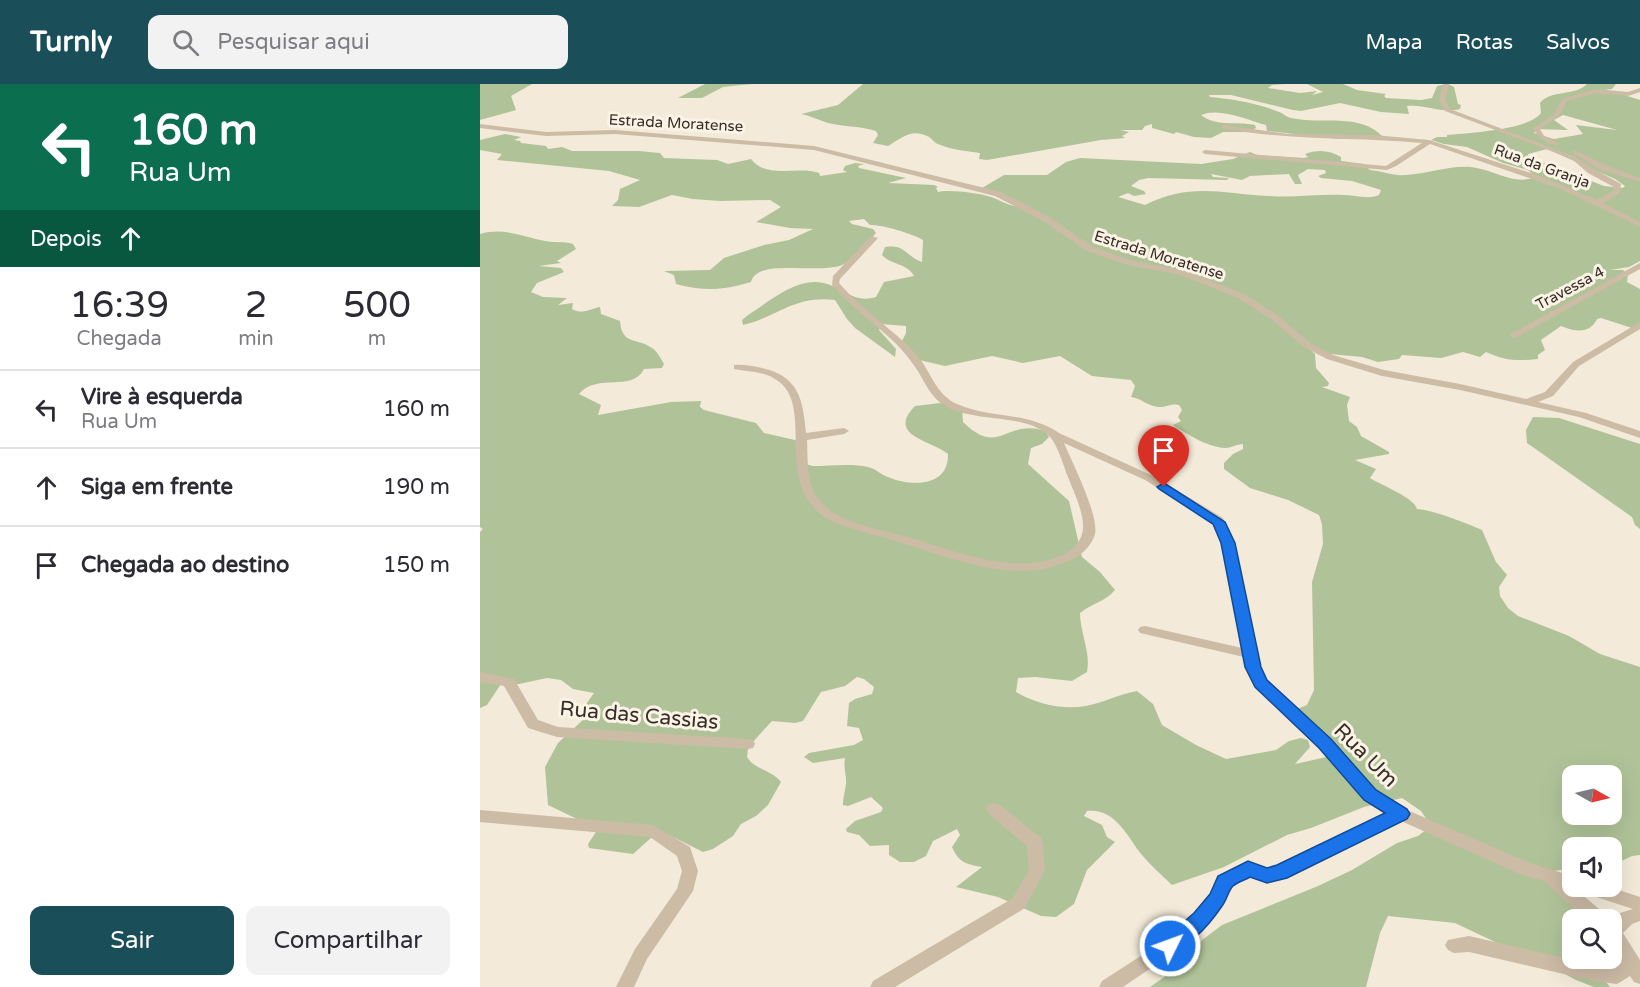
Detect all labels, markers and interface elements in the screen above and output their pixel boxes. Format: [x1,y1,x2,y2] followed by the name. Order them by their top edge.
[148,15,568,69] search box
[30,25,112,59] text: Turnly
[169,26,202,59] icon: search
[217,29,370,55] text: Pesquisar aqui
[1365,30,1423,55] text: Mapa
[1456,30,1513,55] text: Rotas
[1546,30,1610,55] text: Salvos
[129,105,258,156] text: 160 m
[30,108,108,186] icon: left
[608,110,744,136] street label: Estrada Moratense
[1492,140,1592,192] street label: Rua da Granja
[129,156,232,189] text: Rua Um
[114,222,147,255] icon: ahead
[30,226,102,252] text: Depois
[1092,227,1226,283] street label: Estrada Moratense
[1533,263,1607,313] street label: Travessa 4
[69,284,169,327] text: 16:39
[245,284,267,327] text: 2
[343,284,411,327] text: 500
[77,327,162,351] text: Chegada
[238,327,274,351] text: min
[368,327,386,351] text: m
[81,384,243,410] text: Vire à esquerda
[30,393,63,426] icon: left
[383,396,450,422] text: 160 m
[81,410,157,434] text: Rua Um
[1138,425,1189,487] pin
[1147,434,1180,467] icon: arrive
[30,471,63,504] icon: ahead
[81,474,233,500] text: Siga em frente
[383,474,450,500] text: 190 m
[30,549,63,582] icon: arrive
[81,552,289,578] text: Chegada ao destino
[383,552,450,578] text: 150 m
[559,696,719,735] street label: Rua das Cassias
[1329,718,1403,792] street label: Rua Um
[1562,765,1622,825] north arrow
[1562,765,1622,969] map controls
[1562,837,1622,897] button: sound
[30,906,234,975] button: Sair
[246,906,450,975] button: Compartilhar
[1562,909,1622,969] button: search
[1138,914,1202,978] position arrow

